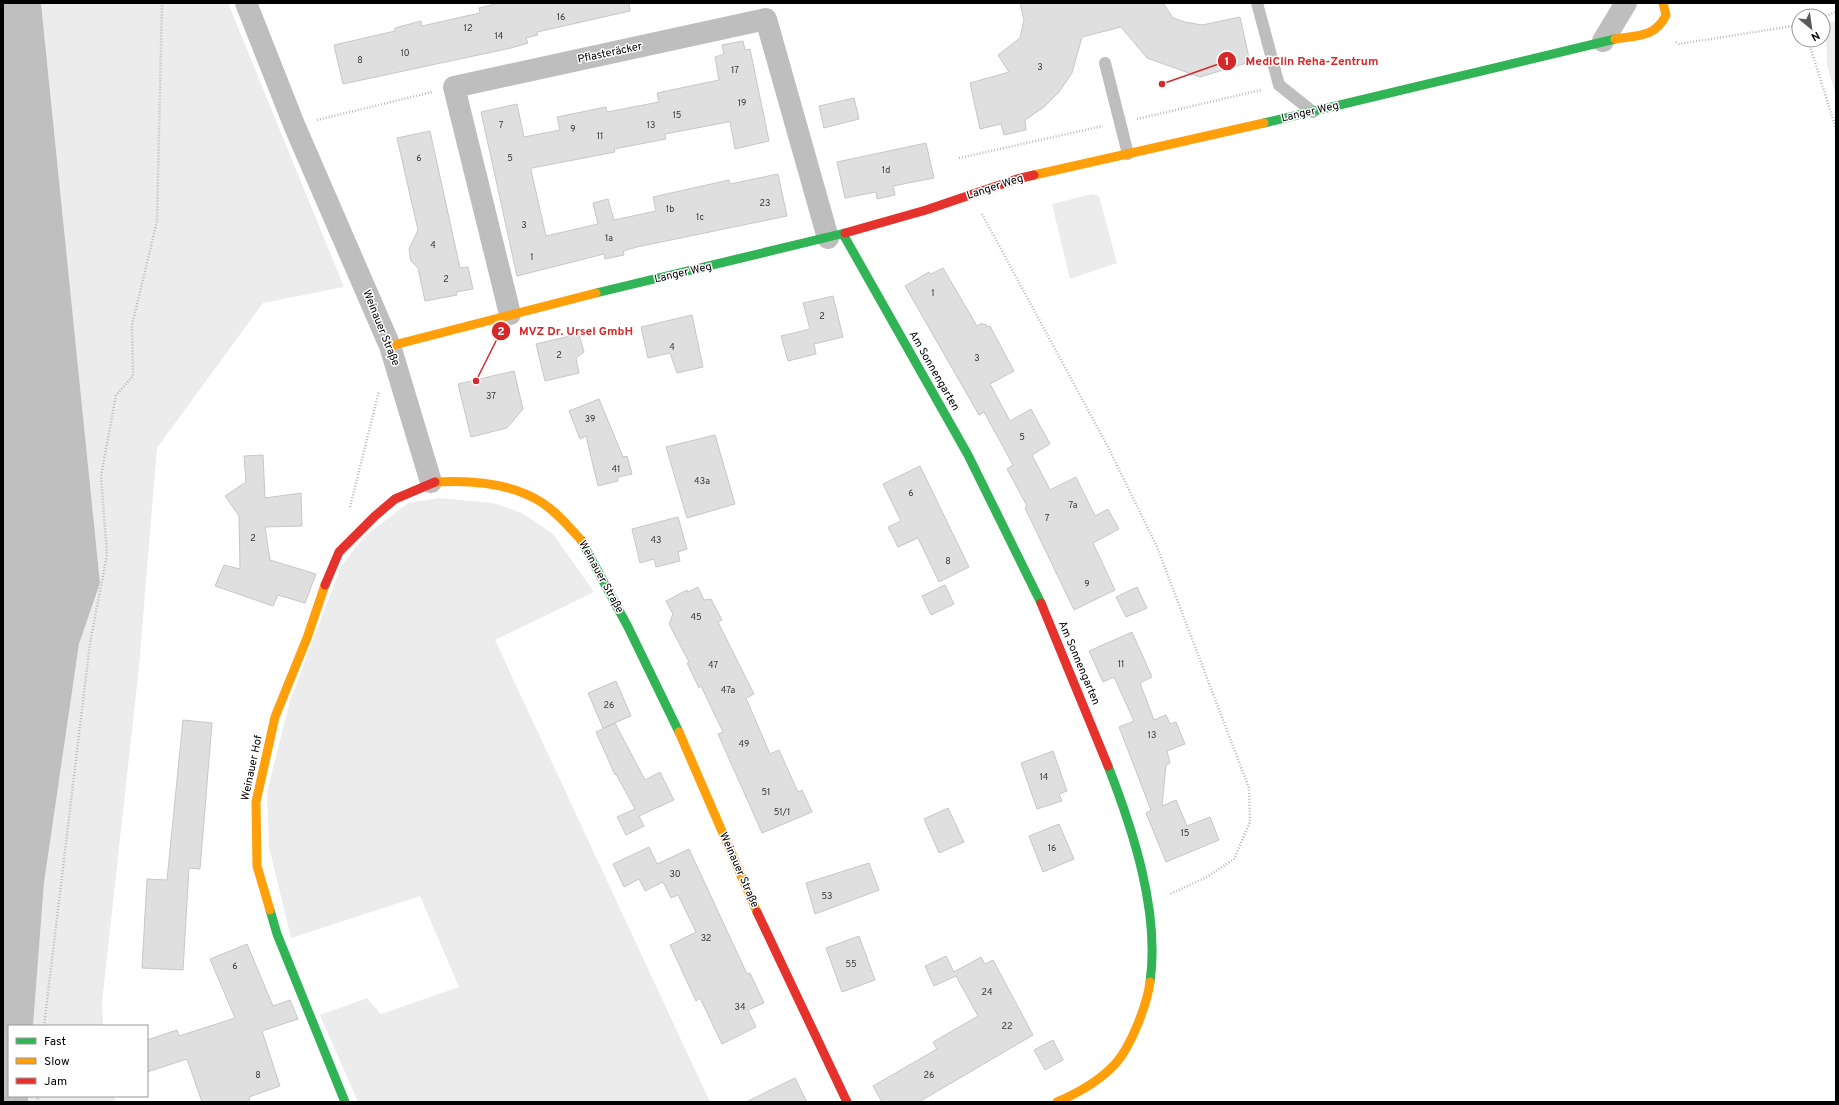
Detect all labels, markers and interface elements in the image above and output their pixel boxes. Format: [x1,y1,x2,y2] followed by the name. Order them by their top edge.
[1791,8,1831,48] north arrow
[557,12,565,23] house number: 16
[464,23,472,34] house number: 12
[1809,28,1822,44] text: N
[495,31,504,42] house number: 14
[576,39,644,67] street label: Pflasteräcker
[400,48,410,59] house number: 10
[1217,49,1386,73] callout: MediClin Reha-Zentrum
[1225,54,1229,70] text: 1
[1246,54,1378,70] text: MediClin Reha-Zentrum
[357,55,363,66] house number: 8
[1037,62,1043,73] house number: 3
[731,65,739,76] house number: 17
[738,98,746,109] house number: 19
[1280,99,1340,125] street label: Langer Weg
[673,110,681,121] house number: 15
[499,120,504,131] house number: 7
[647,120,655,131] house number: 13
[570,124,576,135] house number: 9
[597,131,603,142] house number: 11
[416,153,422,164] house number: 6
[507,153,513,164] house number: 5
[882,165,890,176] house number: 1d
[965,171,1025,203] street label: Langer Weg
[760,198,770,209] house number: 23
[666,204,674,215] house number: 1b
[696,212,704,223] house number: 1c
[521,220,527,231] house number: 3
[605,233,613,244] house number: 1a
[430,240,436,251] house number: 4
[530,252,534,263] house number: 1
[653,260,713,286] street label: Langer Weg
[443,274,449,285] house number: 2
[359,288,403,368] street label: Weinauer Straße
[931,288,935,299] house number: 1
[819,311,825,322] house number: 2
[491,319,641,343] callout: MVZ Dr. Ursel GmbH
[497,324,505,340] text: 2
[519,324,633,340] text: MVZ Dr. Ursel GmbH
[905,329,963,413] street label: Am Sonnengarten
[669,342,675,353] house number: 4
[556,350,562,361] house number: 2
[974,353,980,364] house number: 3
[486,391,496,402] house number: 37
[585,414,595,425] house number: 39
[1019,432,1025,443] house number: 5
[612,464,620,475] house number: 41
[694,476,710,487] house number: 43a
[908,488,914,499] house number: 6
[1068,500,1078,511] house number: 7a
[1045,513,1050,524] house number: 7
[250,533,256,544] house number: 2
[650,535,662,546] house number: 43
[575,538,627,616] street label: Weinauer Straße
[945,556,951,567] house number: 8
[1084,579,1090,590] house number: 9
[690,612,702,623] house number: 45
[1055,619,1103,707] street label: Am Sonnengarten
[1118,659,1124,670] house number: 11
[708,660,718,671] house number: 47
[721,685,736,696] house number: 47a
[604,700,614,711] house number: 26
[1148,730,1156,741] house number: 13
[238,734,266,802] street label: Weinauer Hof
[739,739,749,750] house number: 49
[1040,772,1049,783] house number: 14
[762,787,770,798] house number: 51
[774,807,790,818] house number: 51/1
[1181,828,1189,839] house number: 15
[716,830,762,910] street label: Weinauer Straße
[1048,843,1056,854] house number: 16
[669,869,681,880] house number: 30
[821,891,833,902] house number: 53
[701,933,711,944] house number: 32
[845,959,857,970] house number: 55
[232,961,238,972] house number: 6
[981,987,993,998] house number: 24
[734,1002,746,1013] house number: 34
[1001,1021,1013,1032] house number: 22
[8,1025,148,1097] legend
[44,1034,66,1050] text: Fast
[44,1054,70,1070] text: Slow
[255,1070,261,1081] house number: 8
[924,1070,934,1081] house number: 26
[44,1074,67,1090] text: Jam

